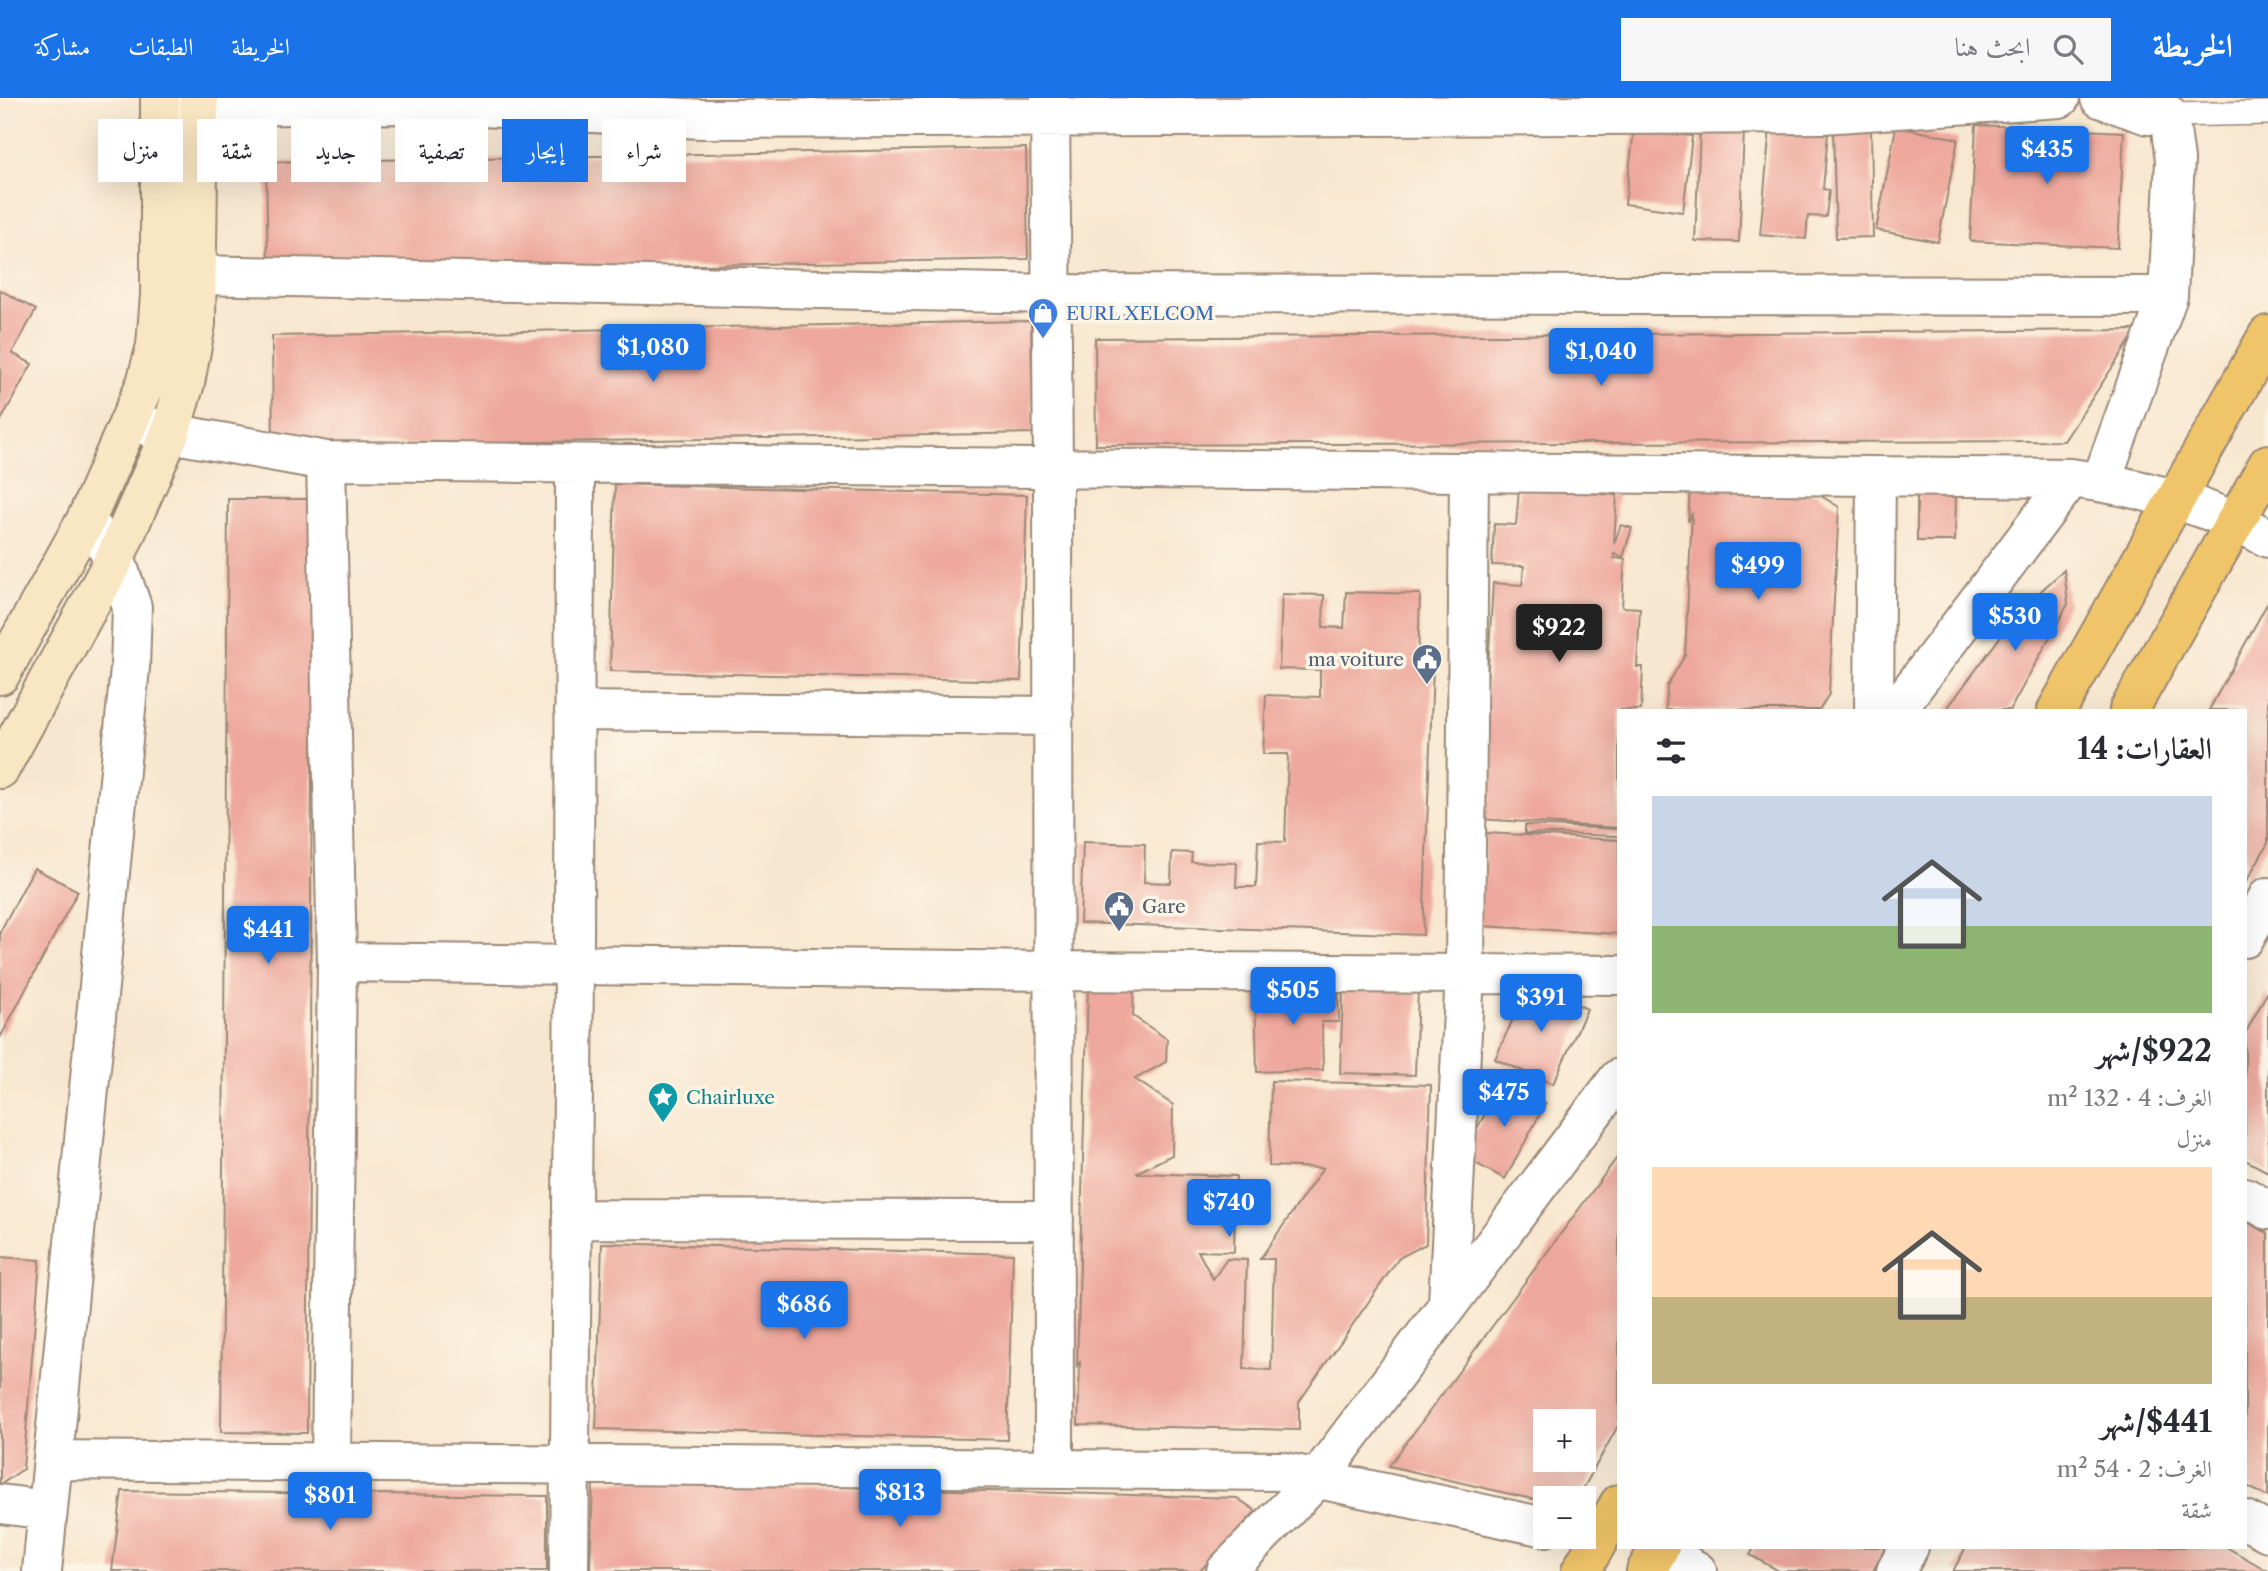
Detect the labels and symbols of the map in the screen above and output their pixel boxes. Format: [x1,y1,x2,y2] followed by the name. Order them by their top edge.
[2006,126,2088,186] pin: $435
[1026,296,1060,340] shop icon: EURL XELCOM
[1066,302,1214,325] place label: EURL XELCOM
[596,324,710,384] pin: $1,080
[1544,328,1658,388] pin: $1,040
[1717,542,1799,602] pin: $499
[1974,594,2056,653] pin: $530
[1518,604,1600,664] pin: $922
[1410,642,1444,686] public building icon: ma voiture
[1308,648,1404,671] place label: ma voiture
[1102,889,1136,933] public building icon: Gare
[1142,895,1186,918] place label: Gare
[227,906,309,966] pin: $441
[1252,968,1334,1027] pin: $505
[1500,974,1582,1034] pin: $391
[1463,1070,1545,1129] pin: $475
[646,1080,680,1124] place icon: Chairluxe
[686,1086,775,1109] place label: Chairluxe
[1188,1180,1270,1239] pin: $740
[763,1282,845,1341] pin: $686
[859,1470,941,1529] pin: $813
[289,1472,371,1532] pin: $801

